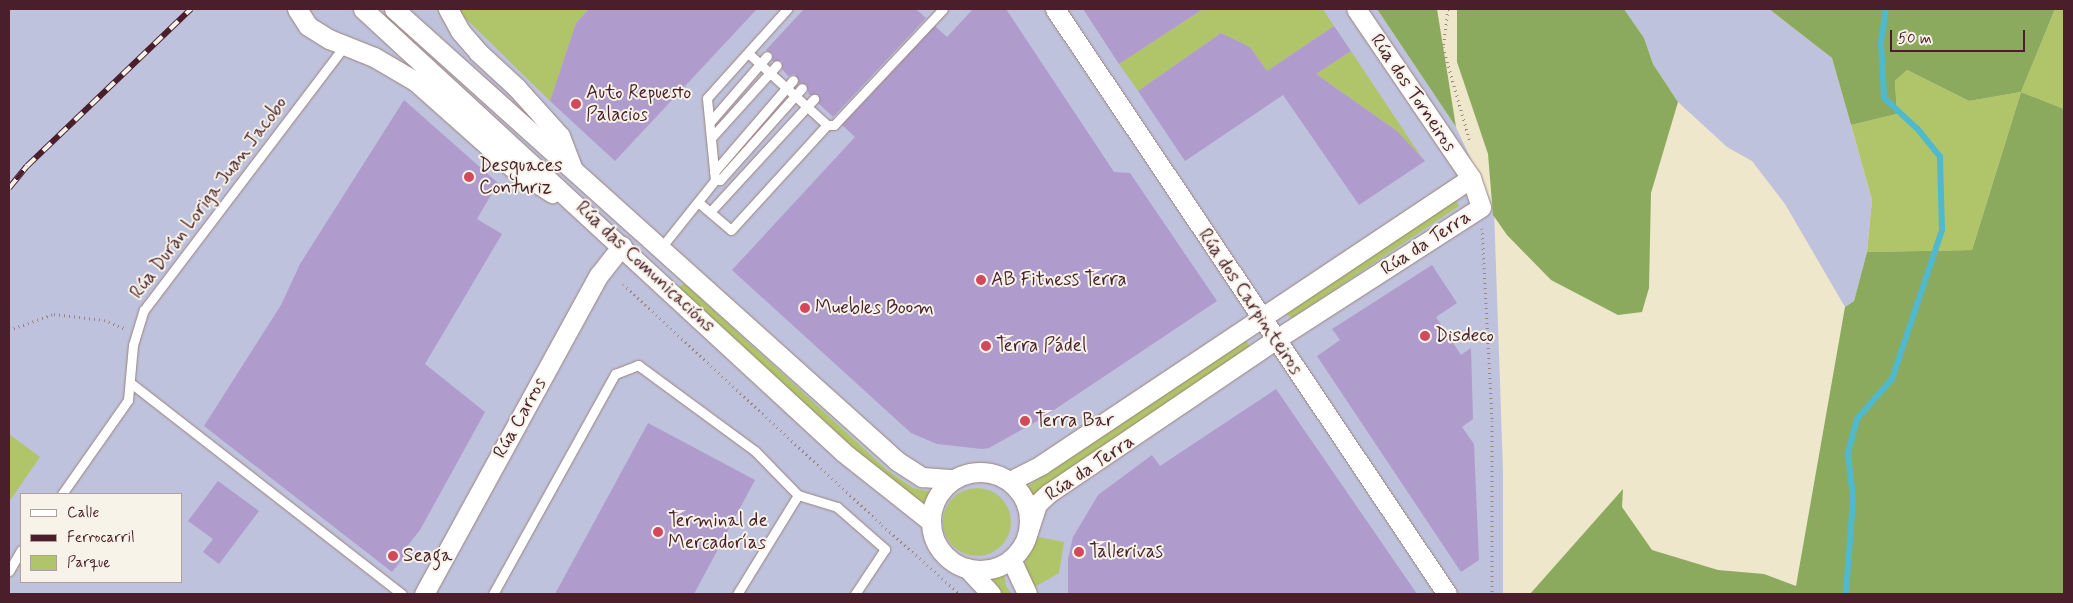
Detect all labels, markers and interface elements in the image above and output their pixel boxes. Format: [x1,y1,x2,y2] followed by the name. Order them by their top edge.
[1893,20,2028,52] scale bar
[1364,28,1462,158] street label: Rúa dos Torneiros
[1898,29,1932,49] text: 50 m
[586,82,693,126] place label: Auto Repuesto Palacios
[126,93,292,303] street label: Rúa Durán Loriga Juan Jacobo
[570,98,582,110] marker: Auto Repuesto Palacios
[479,155,562,199] place label: Desguaces Conturiz
[463,171,475,183] marker: Desguaces Conturiz
[568,194,722,340] street label: Rúa das Comunicacións
[1378,206,1474,280] street label: Rúa da Terra
[1195,229,1305,375] street label: Rúa dos Carpinteiros
[991,269,1130,291] place label: AB Fitness Terra
[975,274,987,286] marker: AB Fitness Terra
[815,297,932,319] place label: Muebles Boom
[799,302,811,314] marker: Muebles Boom
[1435,325,1494,347] place label: Disdeco
[1419,330,1431,342] marker: Disdeco
[996,335,1087,357] place label: Terra Pádel
[980,340,992,352] marker: Terra Pádel
[488,373,552,463] street label: Rúa Carros
[1035,410,1112,432] place label: Terra Bar
[1019,415,1031,427] marker: Terra Bar
[1042,431,1138,505] street label: Rúa da Terra
[20,493,182,583] legend
[67,503,99,523] text: Calle
[668,510,767,554] place label: Terminal de Mercadorías
[652,526,664,538] marker: Terminal de Mercadorías
[67,528,135,548] text: Ferrocarril
[1089,541,1163,563] place label: Tallerivas
[403,545,452,567] place label: Seaga
[1073,546,1085,558] marker: Tallerivas
[387,550,399,562] marker: Seaga
[67,553,110,573] text: Parque

